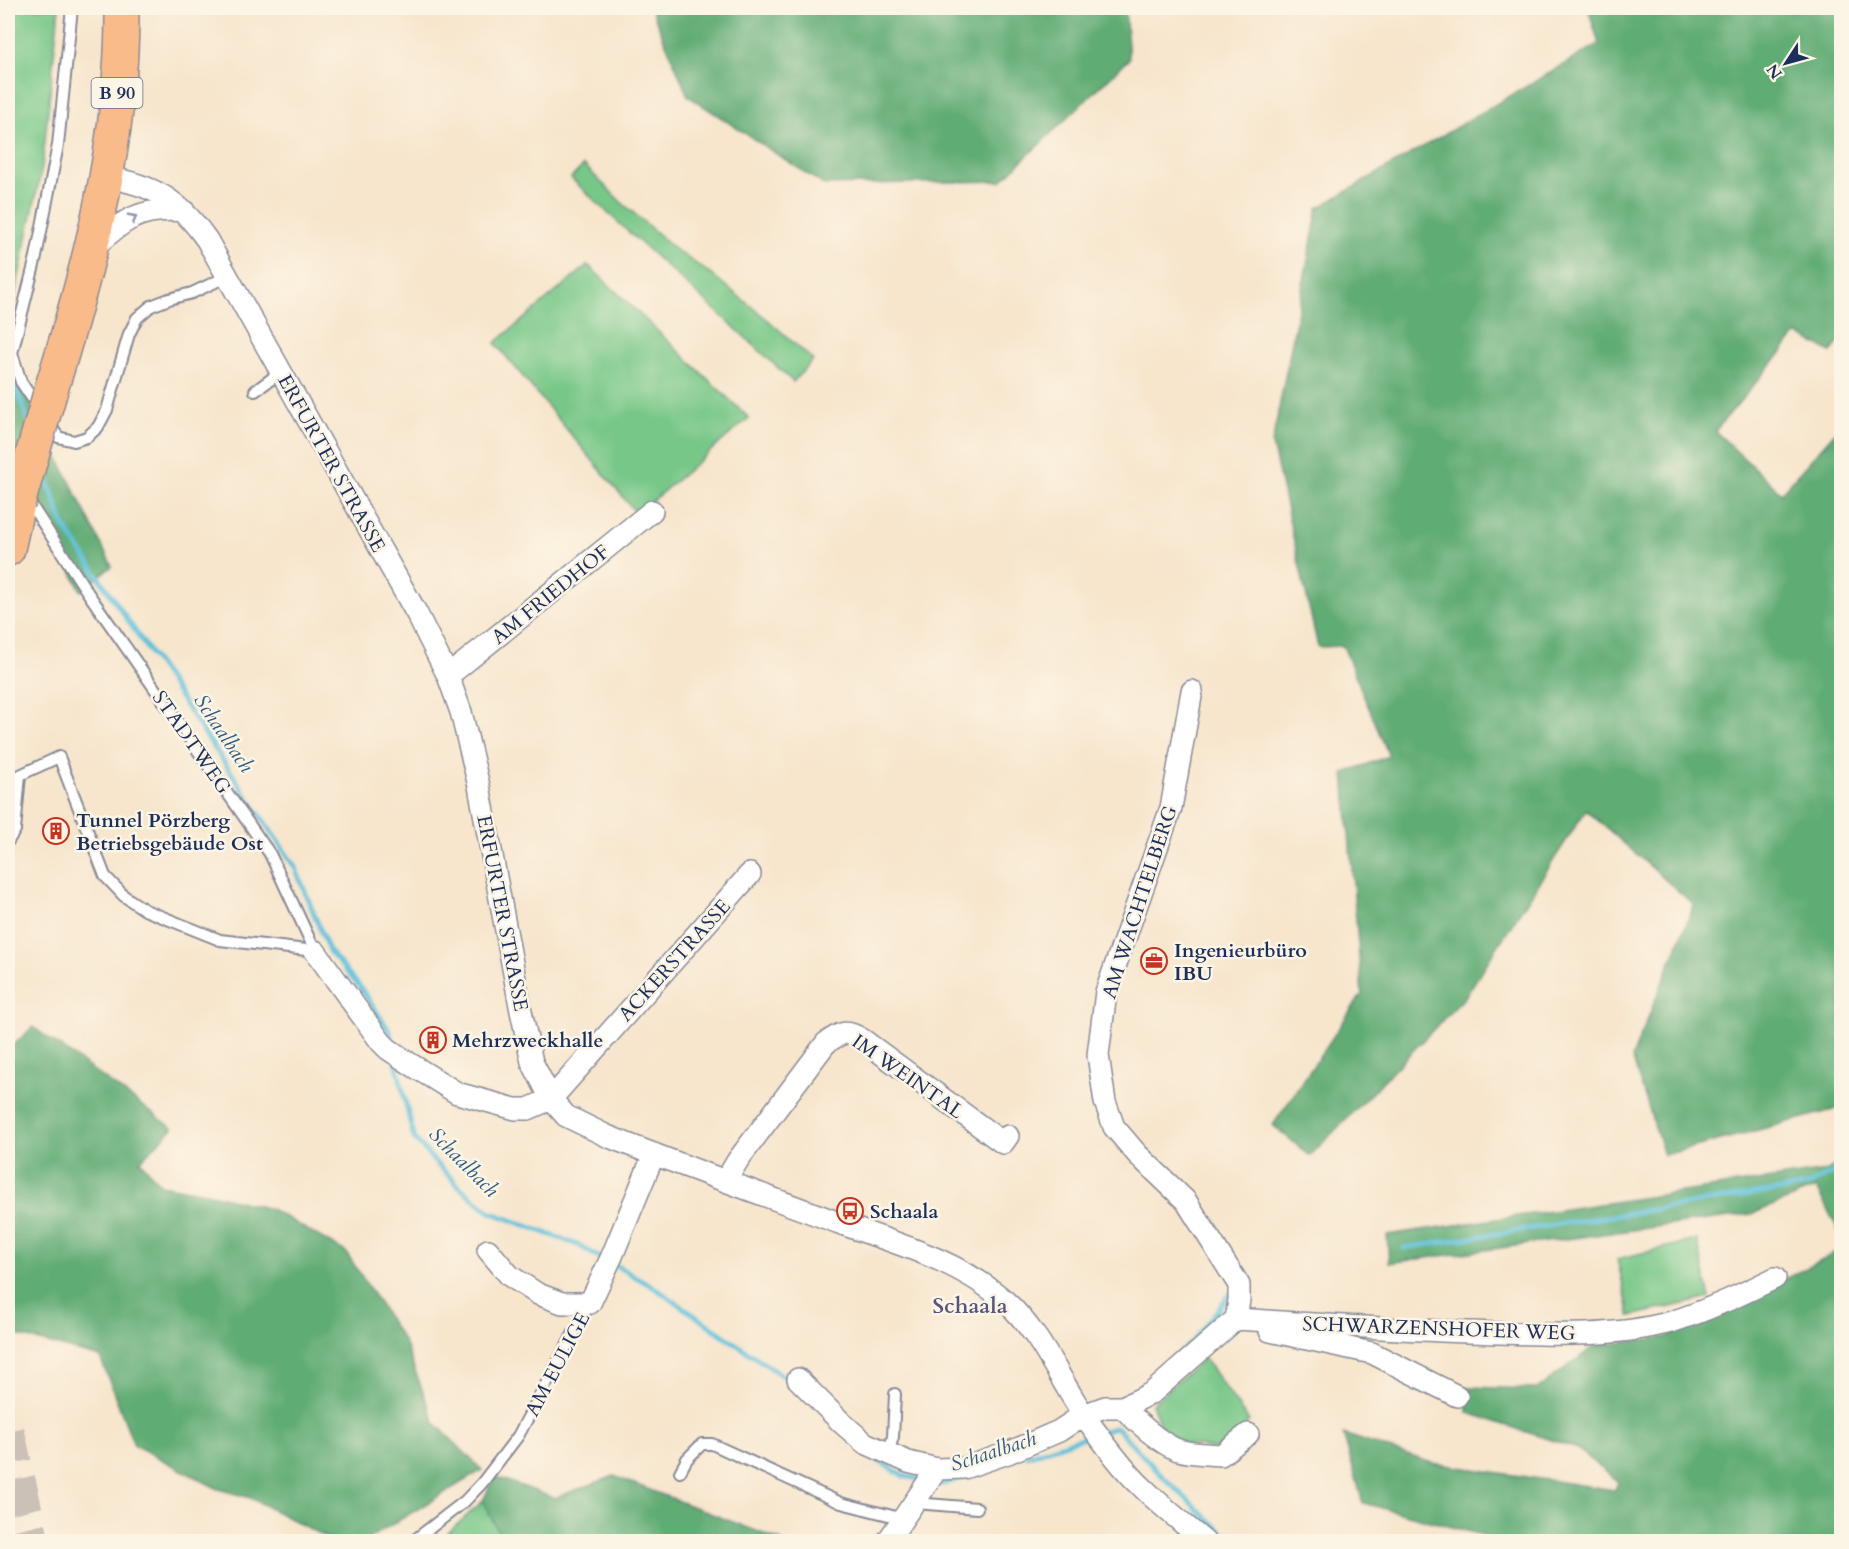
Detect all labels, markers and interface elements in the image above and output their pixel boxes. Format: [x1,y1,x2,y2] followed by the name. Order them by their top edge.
[1756,33,1816,93] north arrow
[1762,59,1788,83] text: N
[92,78,142,108] road number: B 90
[127,214,138,225] one-way arrow
[271,370,392,557] street label: ERFURTER STRASSE
[486,538,615,650] street label: AM FRIEDHOF
[146,685,237,799] street label: STADTWEG
[187,688,260,778] water label: Schaalbach
[1096,802,1183,1002] street label: AM WACHTELBERG
[76,807,263,857] place label: Tunnel Pörzberg Betriebsgebäude Ost
[470,813,535,1013] street label: ERFURTER STRASSE
[41,816,71,846] building icon: Tunnel Pörzberg Betriebsgebäude Ost
[612,893,737,1027] street label: ACKERSTRASSE
[1174,937,1307,987] place label: Ingenieurbüro IBU
[1139,946,1169,976] office icon: Ingenieurbüro IBU
[418,1025,448,1055] building icon: Mehrzweckhalle
[452,1027,603,1054] place label: Mehrzweckhalle
[847,1028,970,1125] street label: IM WEINTAL
[422,1121,505,1204] water label: Schaalbach
[835,1196,865,1226] bus stop icon: Schaala
[870,1198,938,1225] place label: Schaala
[932,1291,1008,1321] district label: Schaala
[519,1307,596,1421] street label: AM EULIGE
[1302,1310,1576,1347] street label: SCHWARZENSHOFER WEG
[946,1424,1040,1479] water label: Schaalbach

